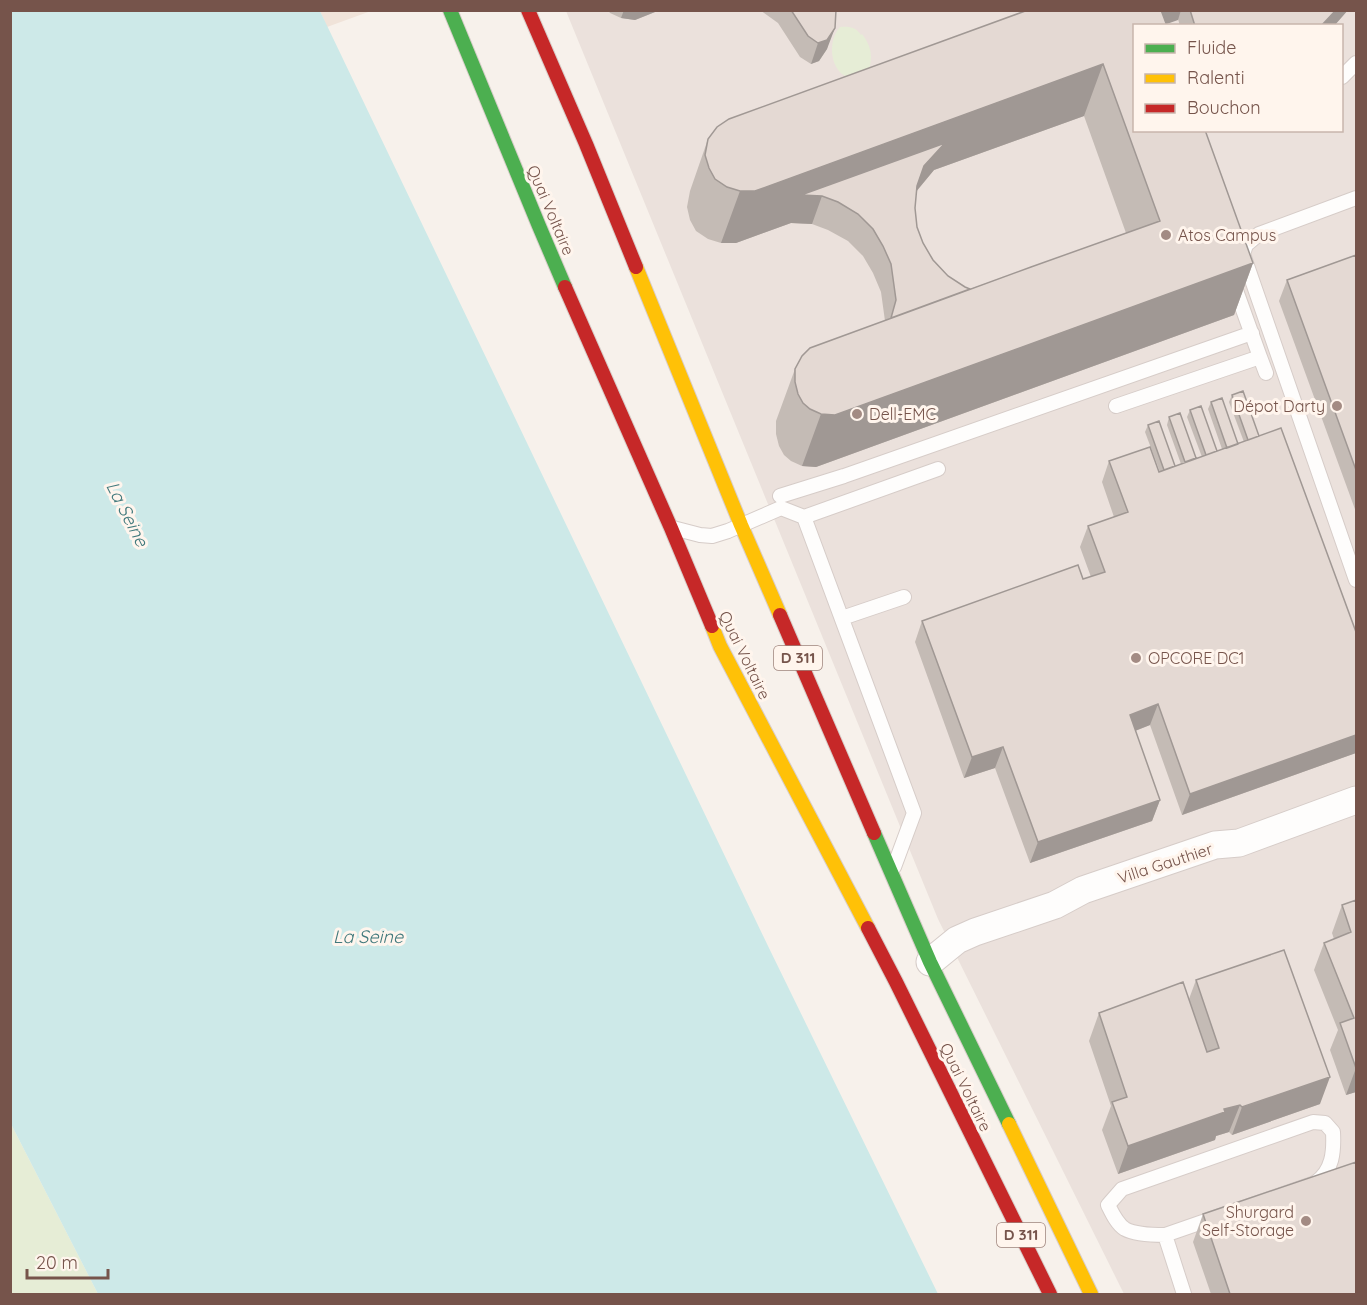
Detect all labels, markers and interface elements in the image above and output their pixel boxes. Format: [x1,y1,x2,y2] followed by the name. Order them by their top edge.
[1133,24,1343,132] legend
[1187,36,1236,59] text: Fluide
[1187,66,1245,89] text: Ralenti
[1187,96,1261,119] text: Bouchon
[523,162,579,258] street label: Quai Voltaire
[1178,225,1276,245] place label: Atos Campus
[1159,228,1173,242] marker: Atos Campus
[1233,396,1325,416] place label: Dépot Darty
[1330,399,1344,413] marker: Dépot Darty
[869,404,936,424] place label: Dell-EMC
[850,407,864,421] marker: Dell-EMC
[101,477,154,551] water label: La Seine
[715,607,775,703] street label: Quai Voltaire
[774,646,822,670] road number: D 311
[1148,648,1245,668] place label: OPCORE DC1
[1129,651,1143,665] marker: OPCORE DC1
[1115,838,1215,888] street label: Villa Gauthier
[333,925,404,948] water label: La Seine
[936,1039,996,1135] street label: Quai Voltaire
[1202,1202,1294,1240] place label: Shurgard Self-Storage
[1299,1214,1313,1228] marker: Shurgard Self-Storage
[997,1223,1045,1247] road number: D 311
[27,1242,108,1280] scale bar
[36,1251,78,1274] text: 20 m

